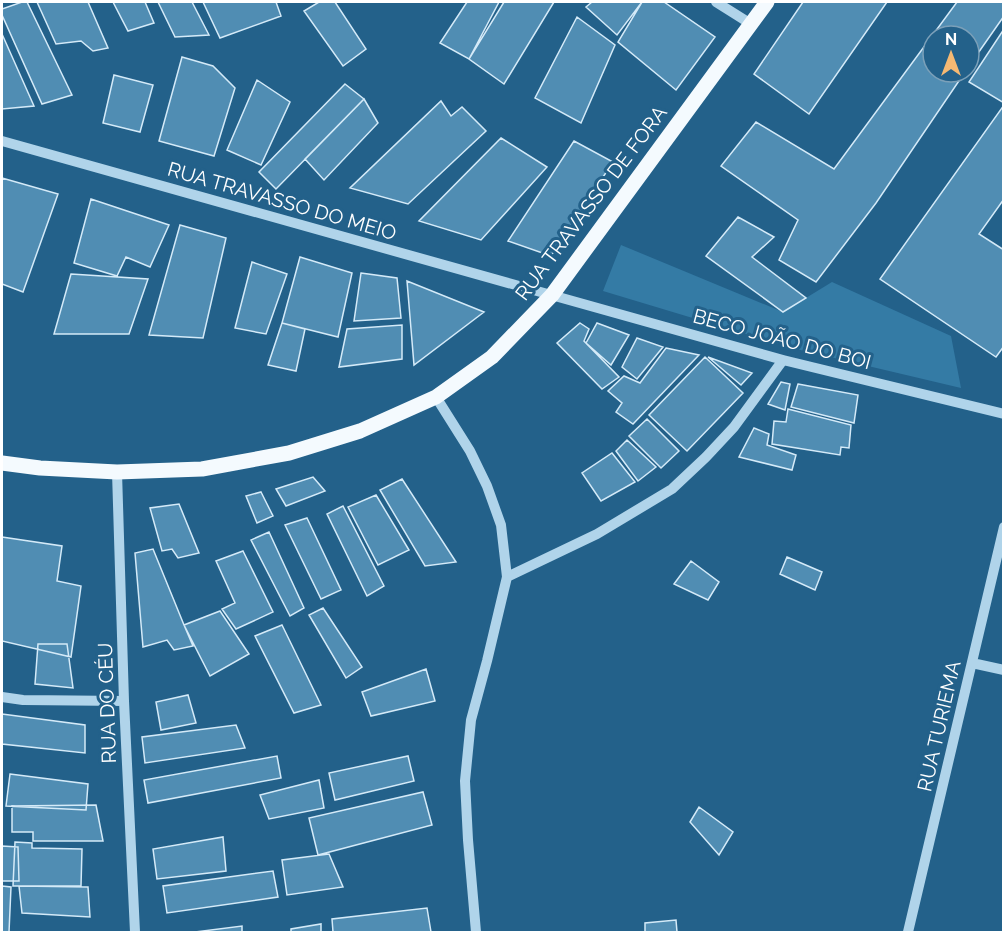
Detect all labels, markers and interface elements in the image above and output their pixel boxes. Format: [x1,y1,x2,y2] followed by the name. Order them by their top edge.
[921,24,981,84] north arrow
[945,30,957,49] text: N
[510,101,672,305] street label: RUA TRAVASSO DE FORA
[165,157,399,245] street label: RUA TRAVASSO DO MEIO
[690,304,874,374] street label: BECO JOÃO DO BOI
[93,642,121,764] street label: RUA DO CÉU
[912,658,966,794] street label: RUA TURIEMA

